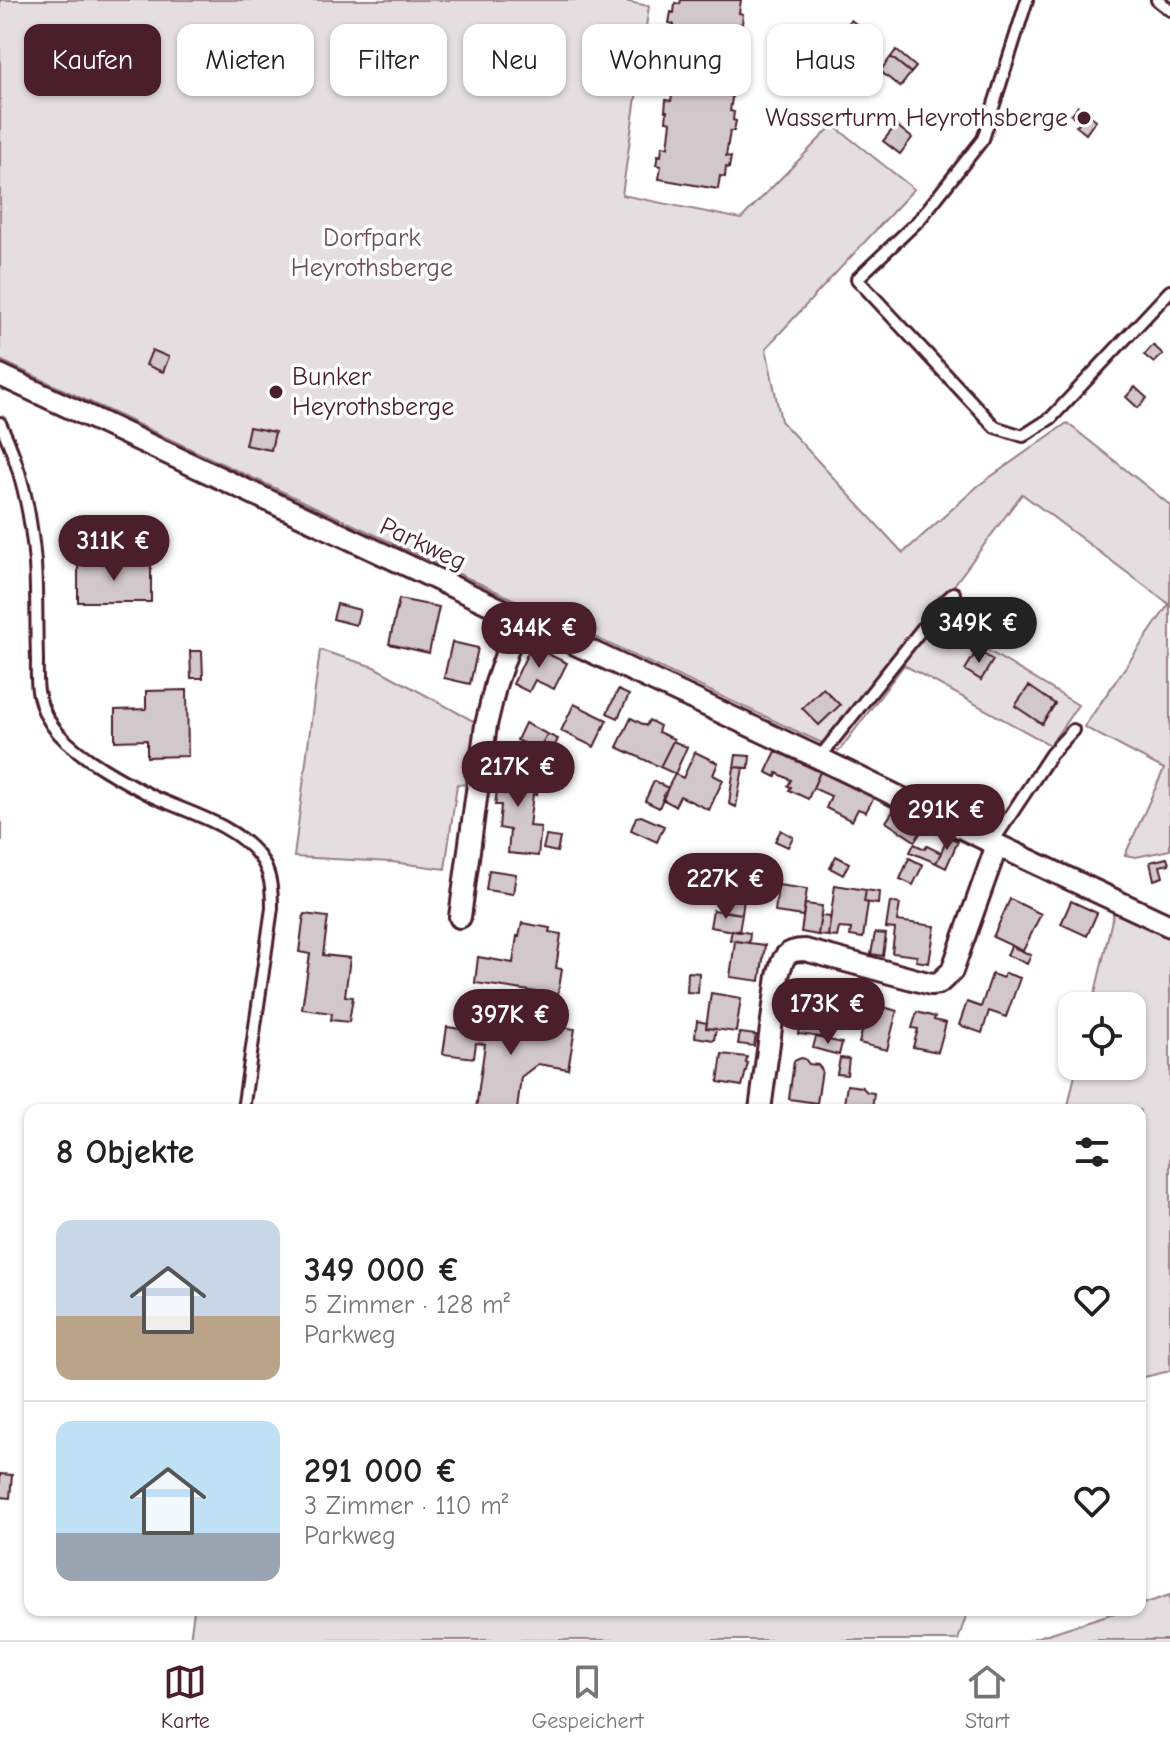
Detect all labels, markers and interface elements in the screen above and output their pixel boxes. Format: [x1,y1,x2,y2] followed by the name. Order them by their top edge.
[24,24,161,96] chip: Kaufen
[177,24,314,96] chip: Mieten
[330,24,447,96] chip: Filter
[463,24,566,96] chip: Neu
[582,24,751,96] chip: Wohnung
[767,24,883,96] chip: Haus
[765,103,1068,133] place label: Wasserturm Heyrothsberge
[1075,109,1093,127] marker: Wasserturm Heyrothsberge
[291,223,453,283] park label: Dorfpark Heyrothsberge
[292,362,454,422] place label: Bunker Heyrothsberge
[267,383,285,401] marker: Bunker Heyrothsberge
[375,511,471,577] street label: Parkweg
[49,515,179,583] pin: 311K €
[76,526,152,556] text: 311K €
[914,597,1044,665] pin: 349K €
[474,602,604,670] pin: 344K €
[939,608,1019,638] text: 349K €
[499,613,579,643] text: 344K €
[453,741,583,809] pin: 217K €
[480,752,556,782] text: 217K €
[882,784,1012,852] pin: 291K €
[908,795,986,825] text: 291K €
[661,853,791,921] pin: 227K €
[686,864,766,894] text: 227K €
[763,978,893,1046] pin: 173K €
[446,989,576,1057] pin: 397K €
[790,989,866,1019] text: 173K €
[1058,992,1146,1080] map controls
[1058,992,1146,1080] button: locate
[471,1000,551,1030] text: 397K €
[1070,1130,1114,1174] icon: filters
[56,1132,194,1172] text: 8 Objekte
[304,1250,460,1290] text: 349 000 €
[120,1252,216,1348] icon: home
[1070,1278,1114,1322] icon: heart
[304,1290,510,1320] text: 5 Zimmer · 128 m²
[304,1320,396,1350] text: Parkweg
[304,1451,458,1491] text: 291 000 €
[120,1453,216,1549] icon: home
[1070,1479,1114,1523] icon: heart
[304,1491,508,1521] text: 3 Zimmer · 110 m²
[304,1521,396,1551] text: Parkweg
[161,1660,210,1734] tab: Karte
[531,1660,643,1734] tab: Gespeichert
[965,1660,1009,1734] tab: Start

